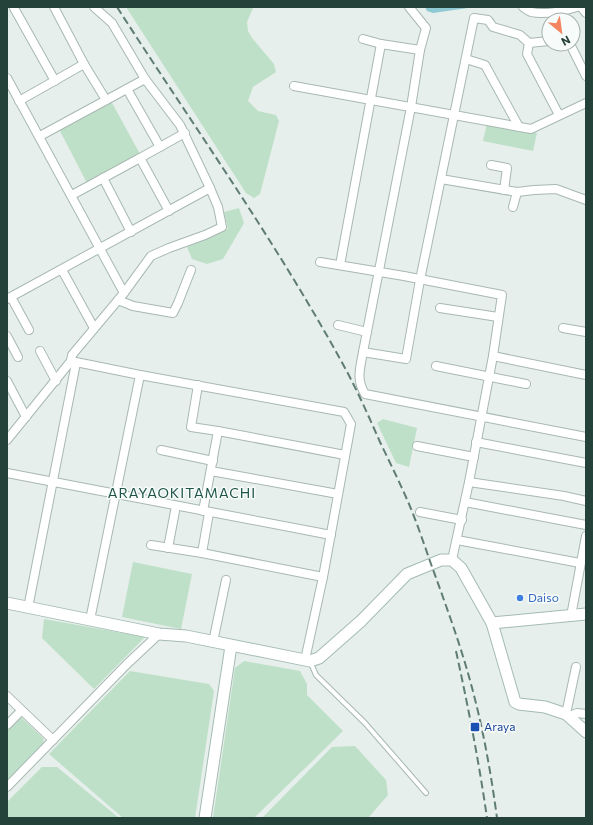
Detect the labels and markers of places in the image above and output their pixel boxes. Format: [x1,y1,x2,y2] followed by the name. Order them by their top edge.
[528,590,559,604] place label: Daiso
[515,593,525,603] marker: Daiso
[484,719,515,733] place label: Araya
[469,721,481,733] marker: Araya

